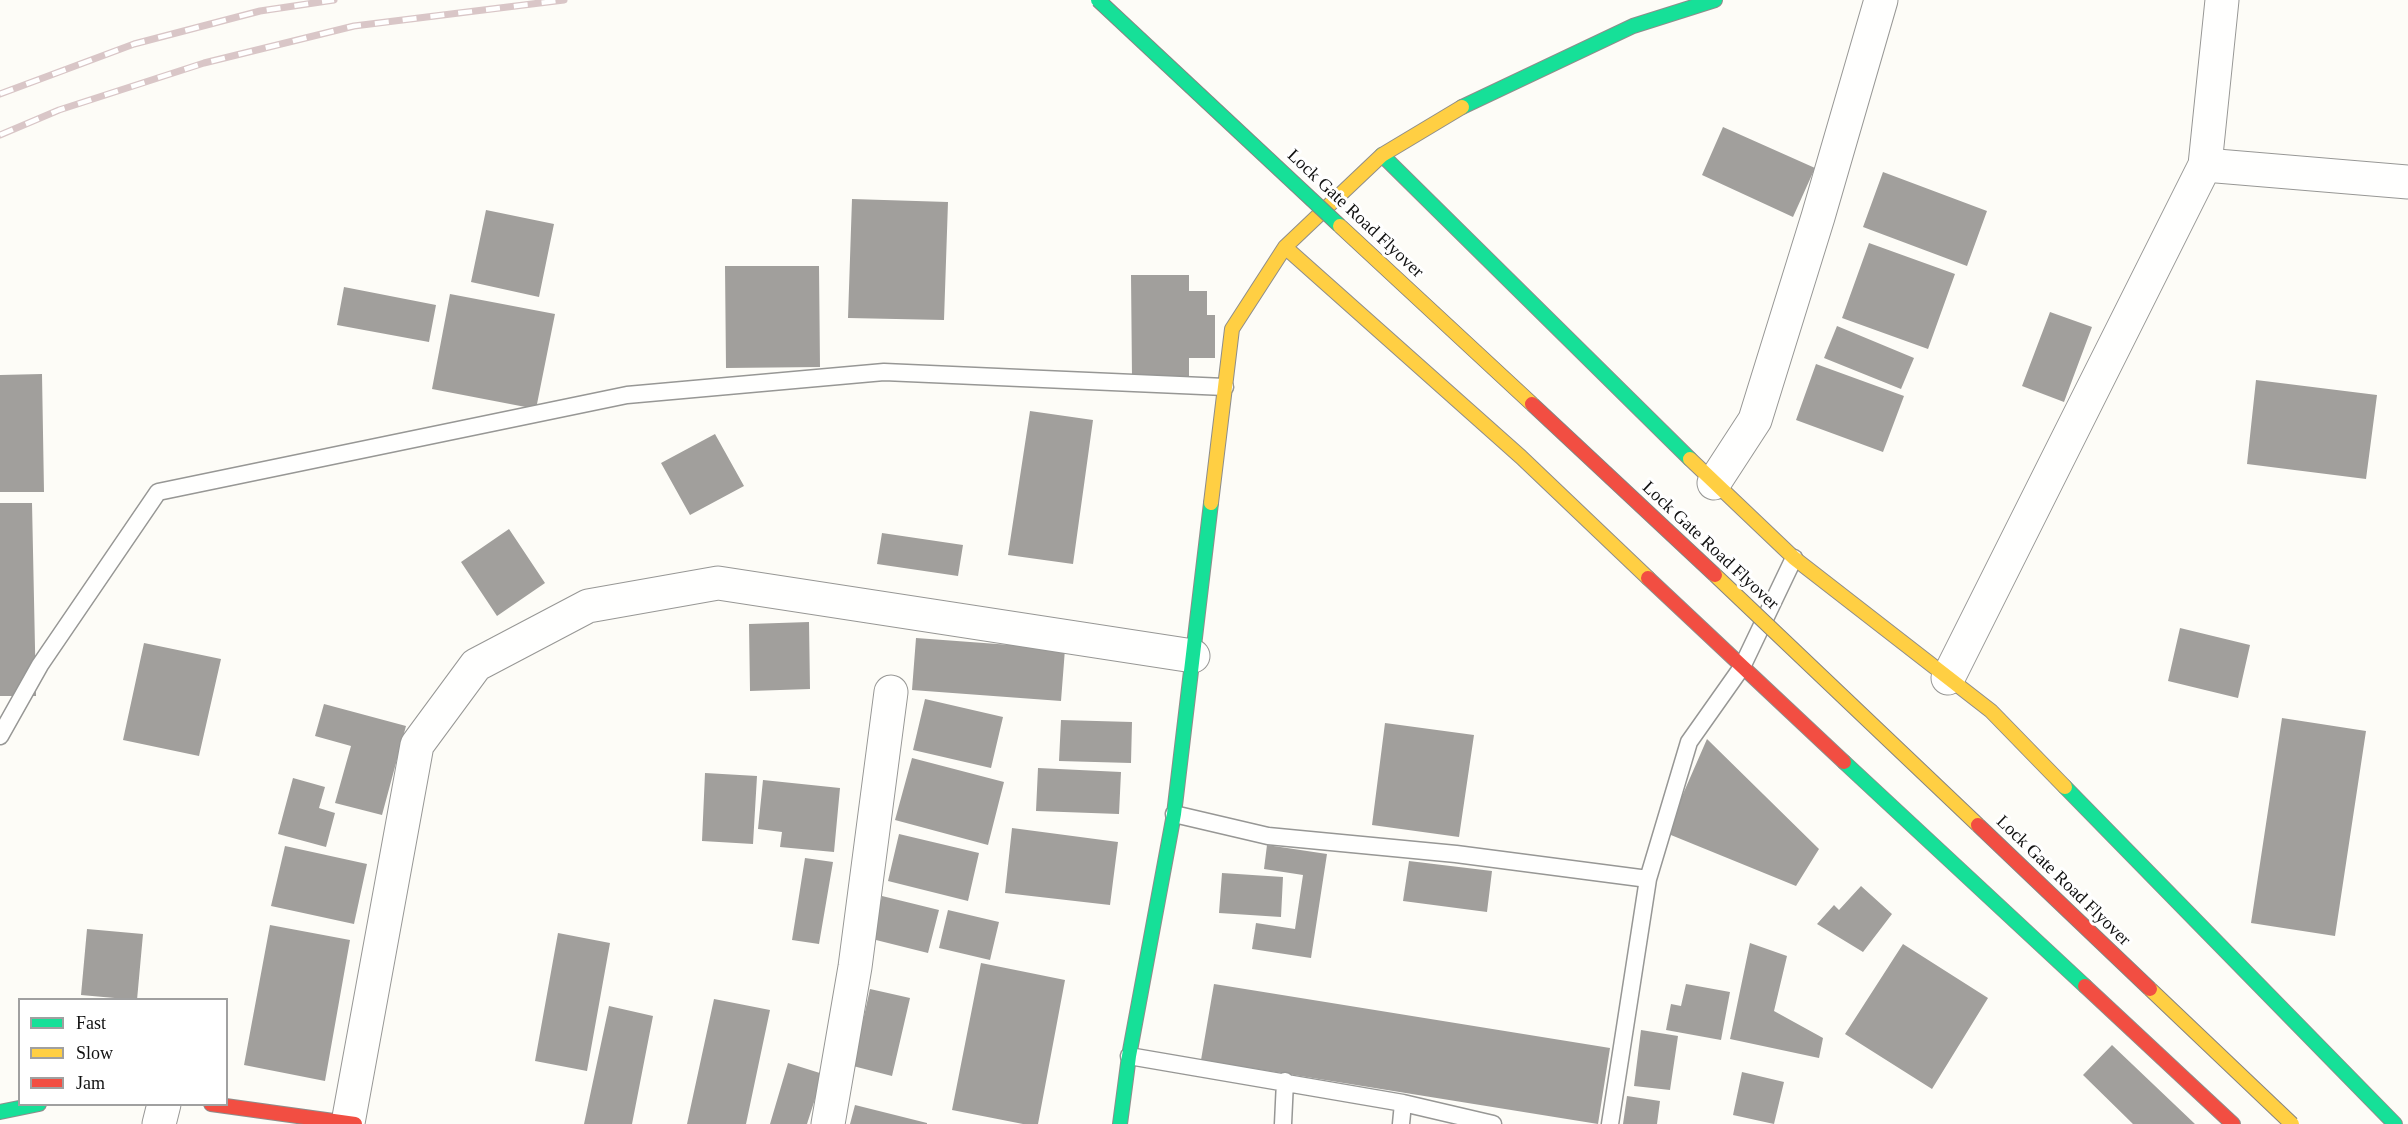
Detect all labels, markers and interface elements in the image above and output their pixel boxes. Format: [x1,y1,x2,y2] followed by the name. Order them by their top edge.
[1282,145,1428,283] street label: Lock Gate Road Flyover
[1637,477,1783,615] street label: Lock Gate Road Flyover
[1991,811,2135,951] street label: Lock Gate Road Flyover
[18,998,228,1106] legend
[76,1013,106,1033] text: Fast
[76,1043,113,1063] text: Slow
[76,1073,105,1093] text: Jam

